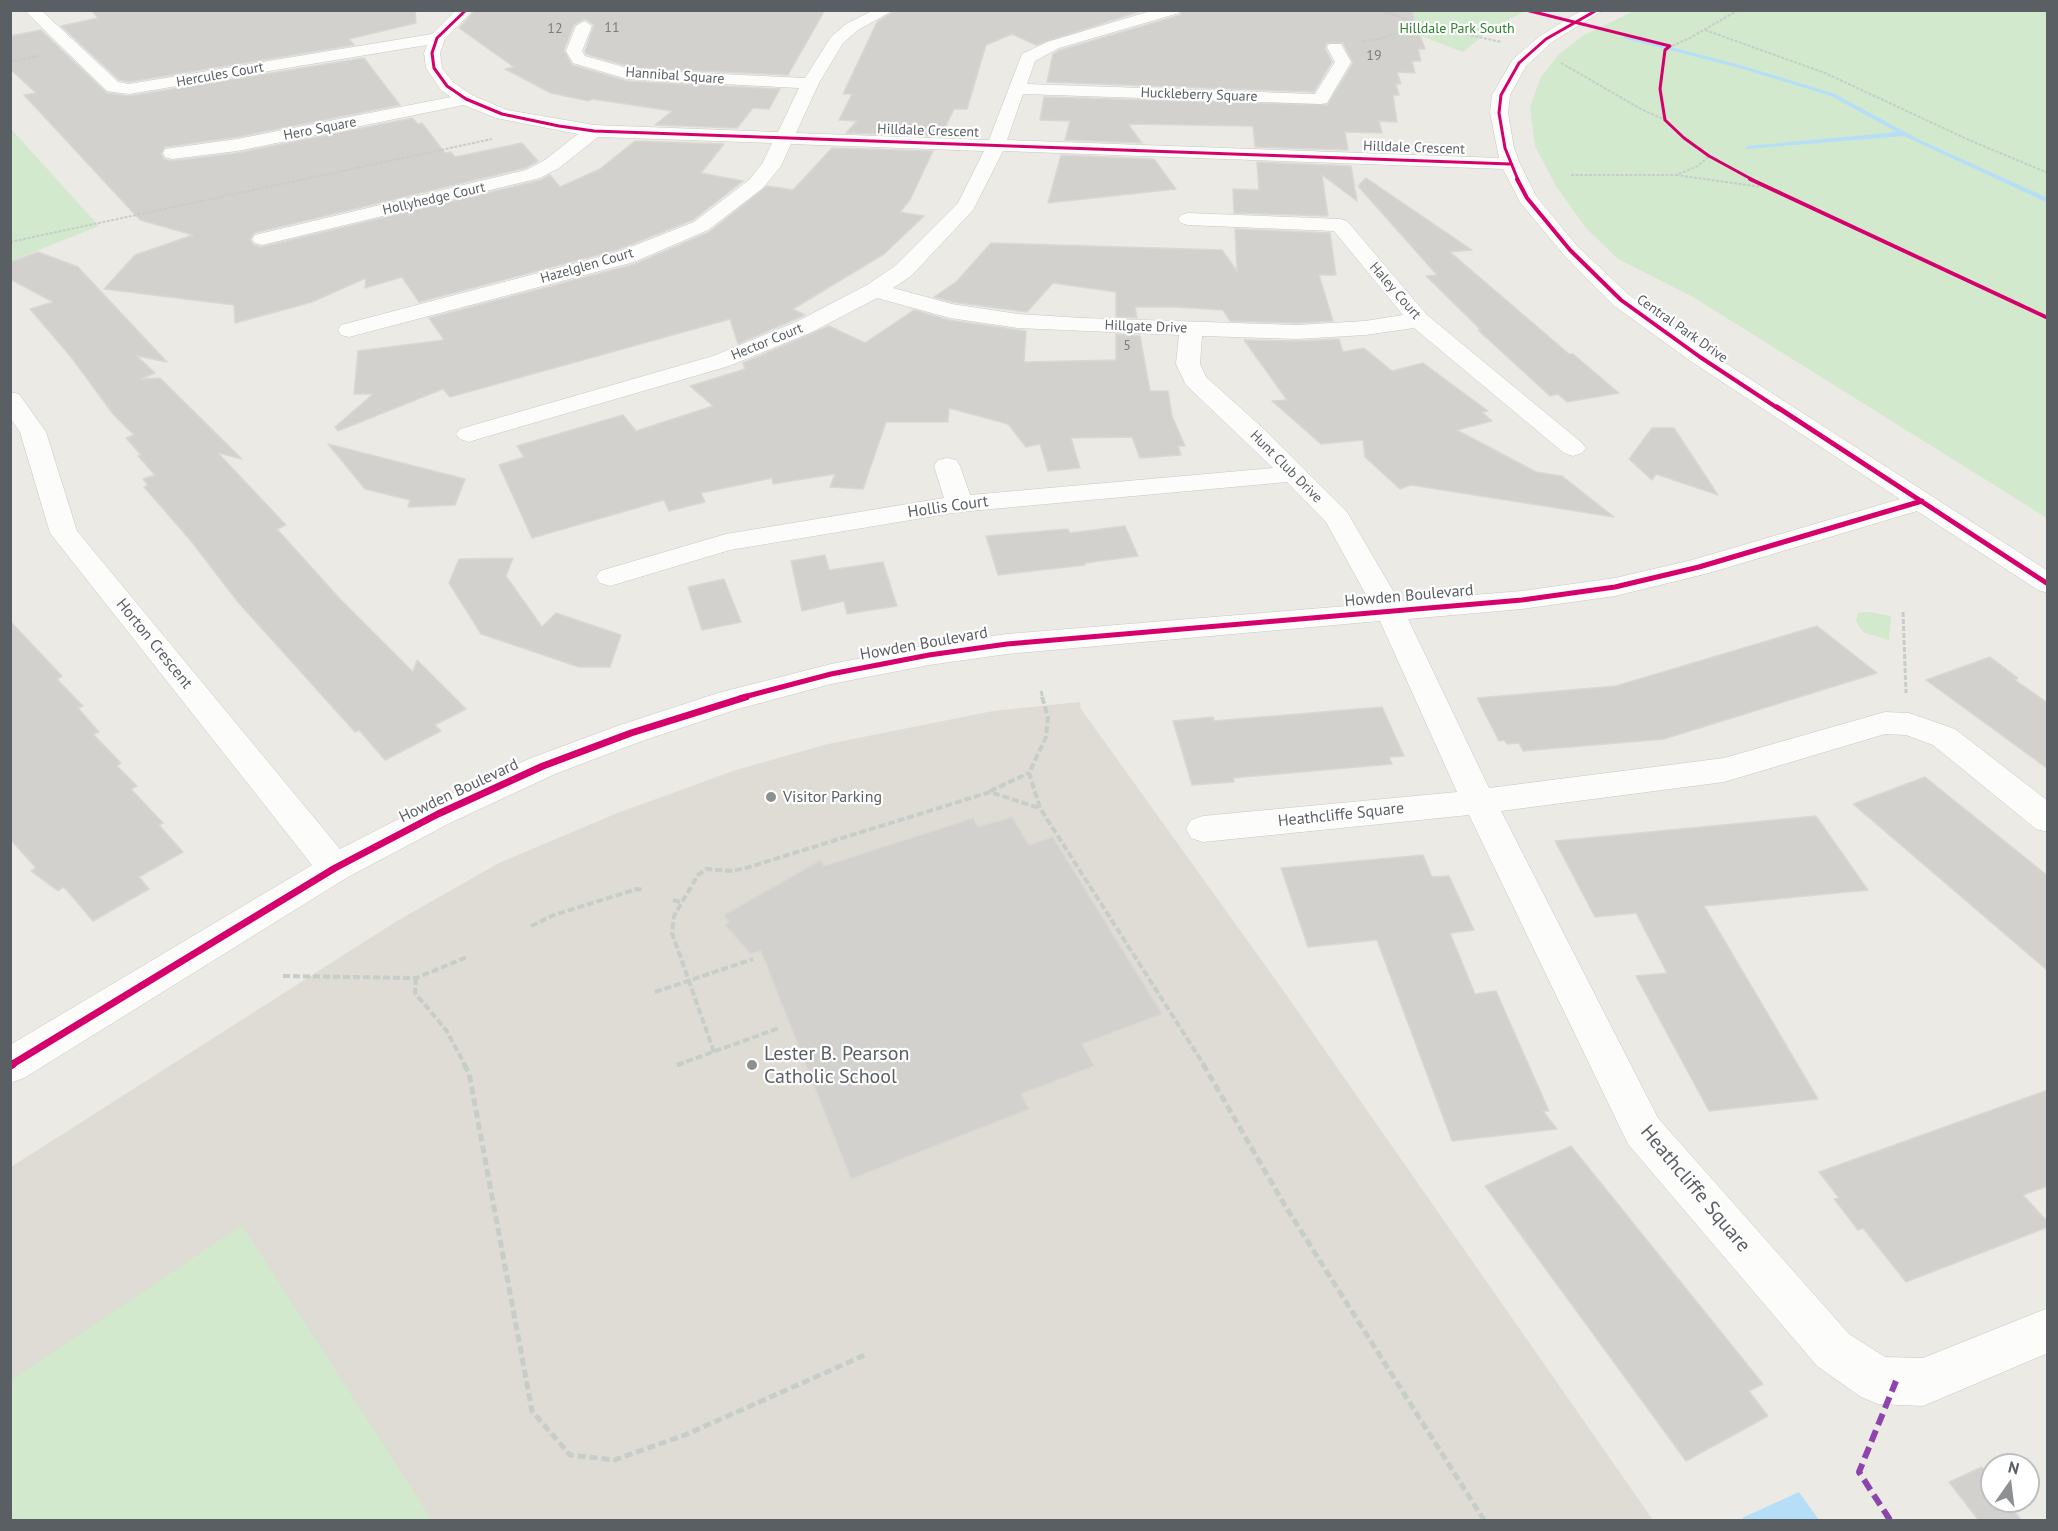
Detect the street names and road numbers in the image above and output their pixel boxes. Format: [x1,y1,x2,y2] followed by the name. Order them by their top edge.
[175,59,265,91] street label: Hercules Court
[625,64,725,88] street label: Hannibal Square
[1140,85,1258,105] street label: Huckleberry Square
[282,114,358,144] street label: Hero Square
[877,121,979,141] street label: Hilldale Crescent
[1363,138,1465,158] street label: Hilldale Crescent
[381,179,487,219] street label: Hollyhedge Court
[538,245,636,287] street label: Hazelglen Court
[1366,259,1424,323] street label: Haley Court
[1633,291,1731,367] street label: Central Park Drive
[1104,317,1188,337] street label: Hillgate Drive
[729,320,805,364] street label: Hector Court
[1246,427,1326,507] street label: Hunt Club Drive
[907,492,989,522] street label: Hollis Court
[1344,581,1474,611] street label: Howden Boulevard
[112,595,196,693] street label: Horton Crescent
[859,623,989,665] street label: Howden Boulevard
[396,755,522,827] street label: Howden Boulevard
[1277,799,1405,831] street label: Heathcliffe Square
[1635,1121,1755,1257] street label: Heathcliffe Square

